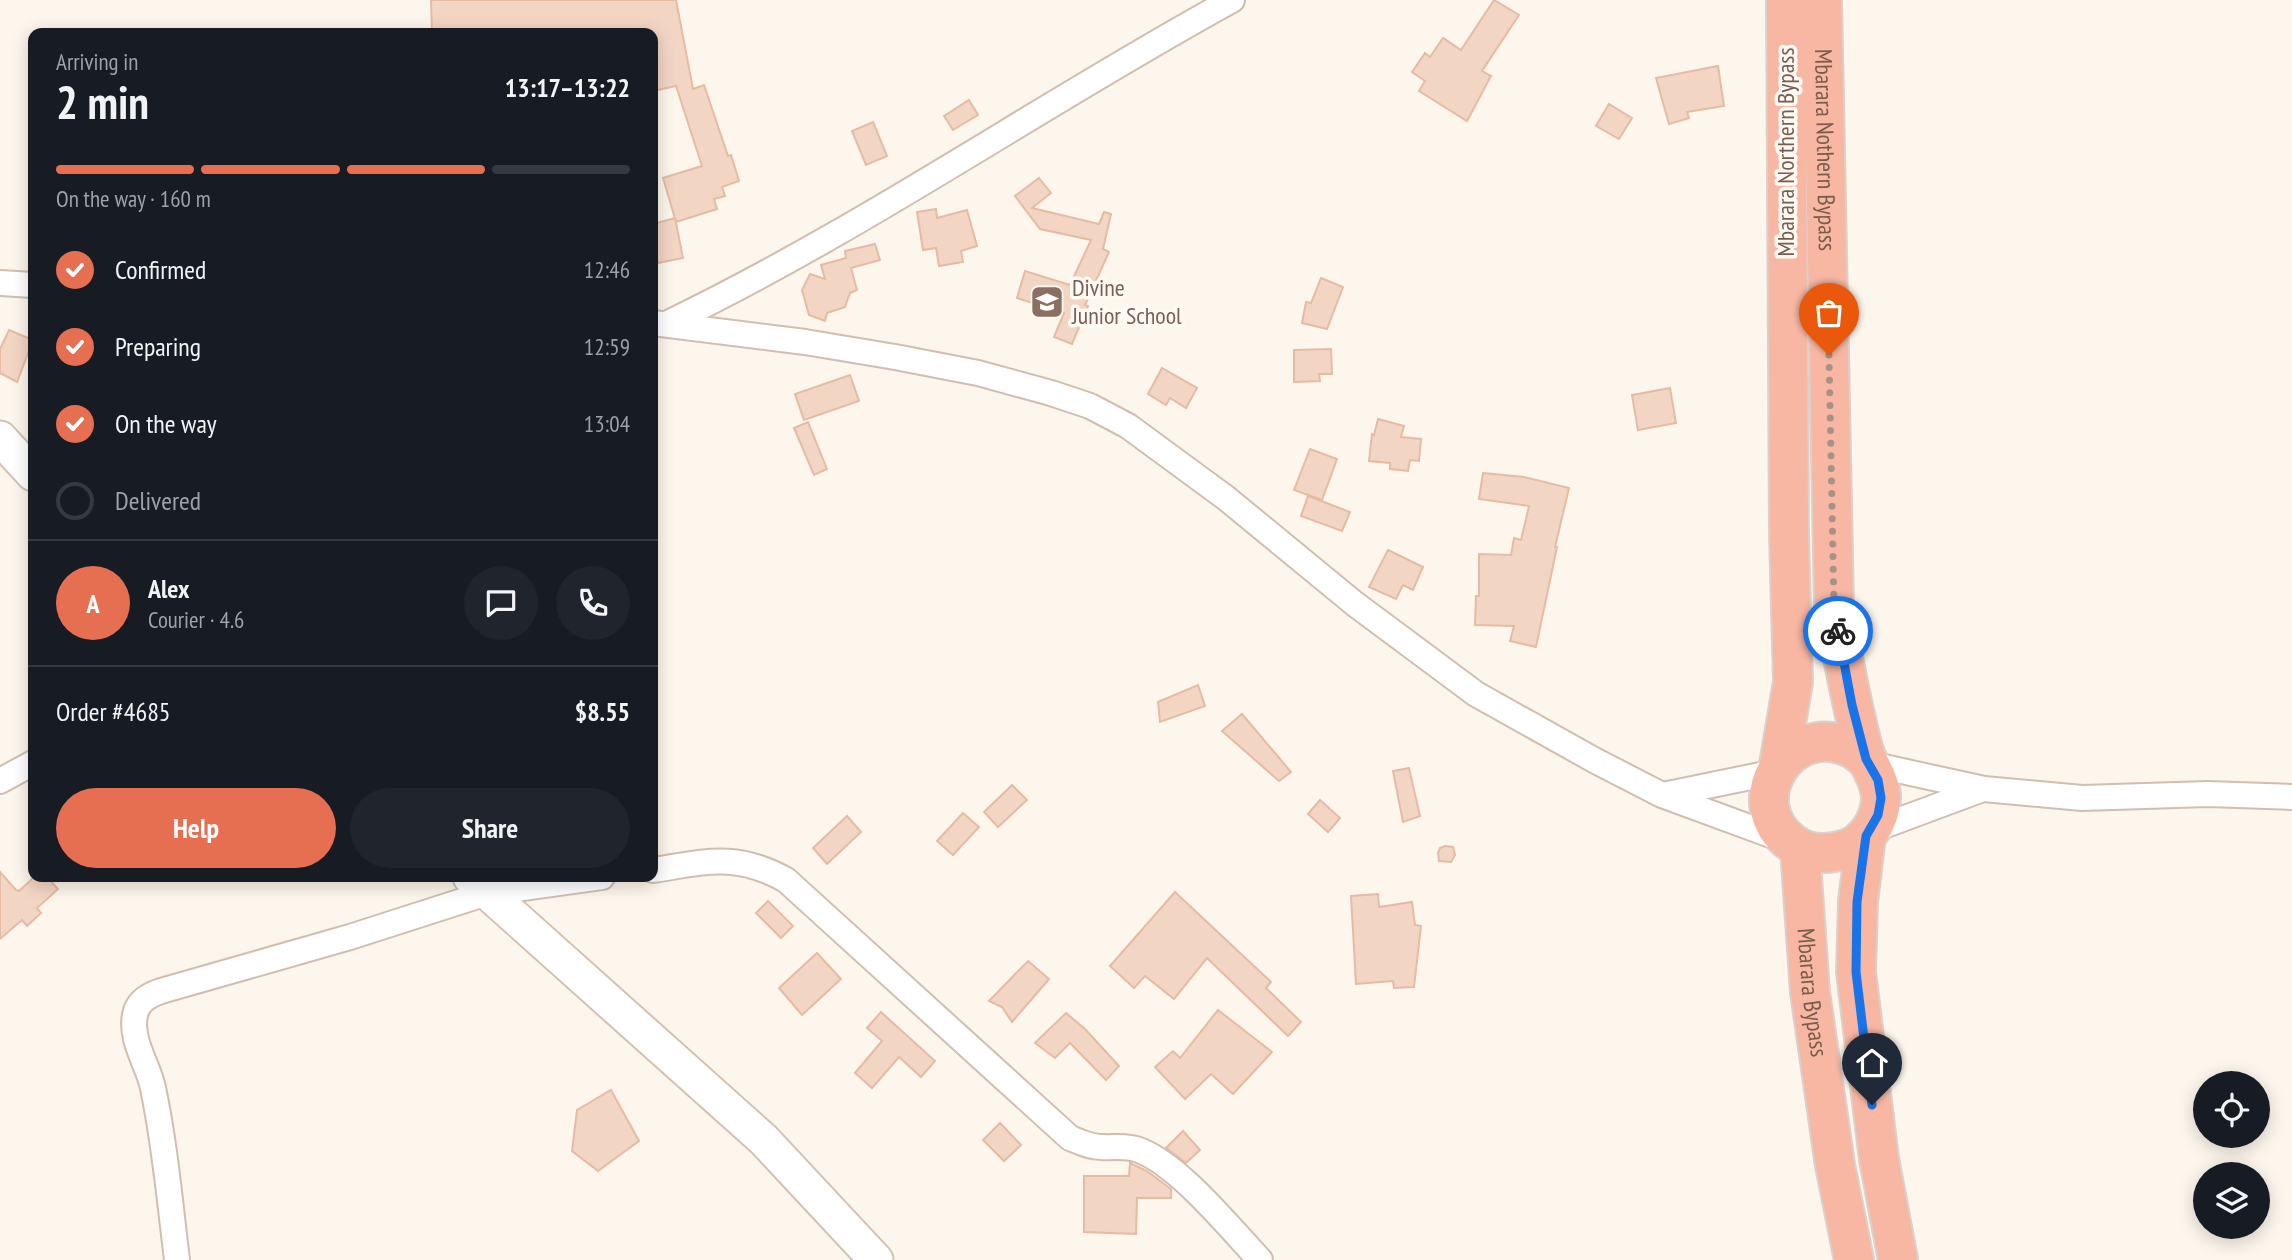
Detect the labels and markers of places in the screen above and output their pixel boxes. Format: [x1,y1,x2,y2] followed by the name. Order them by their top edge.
[1071,272,1182,331] place label: Divine Junior School
[1028,283,1066,321] school or university icon: Divine Junior School
[1799,283,1859,355] pin
[1842,1033,1902,1105] pin

